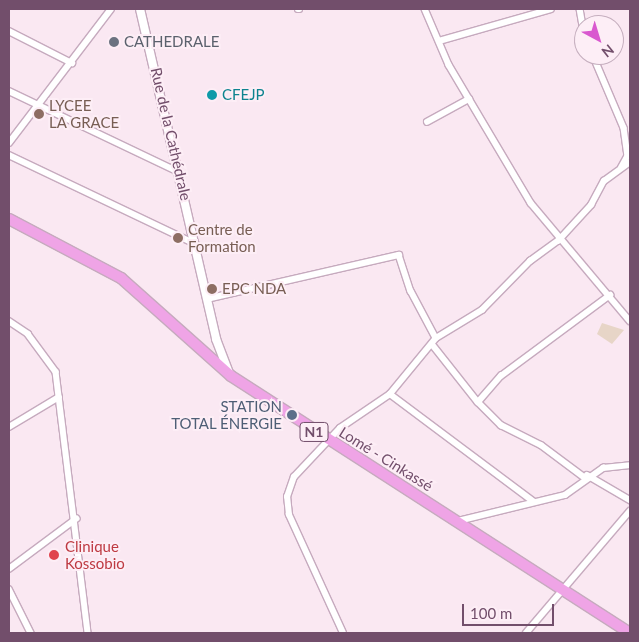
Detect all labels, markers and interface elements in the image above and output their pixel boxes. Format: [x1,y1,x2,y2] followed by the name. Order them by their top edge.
[574,15,624,65] north arrow
[124,33,219,51] place label: CATHEDRALE
[108,36,120,48] marker: CATHEDRALE
[599,41,618,61] text: N
[147,66,195,202] street label: Rue de la Cathédrale
[222,86,265,104] place label: CFEJP
[206,89,218,101] marker: CFEJP
[49,96,120,131] place label: LYCEE LA GRACE
[33,108,45,120] marker: LYCEE LA GRACE
[188,220,256,255] place label: Centre de Formation
[172,232,184,244] marker: Centre de Formation
[222,280,286,298] place label: EPC NDA
[206,283,218,295] marker: EPC NDA
[171,397,282,432] place label: STATION TOTAL ÉNERGIE
[286,409,298,421] marker: STATION TOTAL ÉNERGIE
[299,421,329,444] road number: N1
[336,423,436,495] street label: Lomé - Cinkassé
[65,537,125,572] place label: Clinique Kossobio
[47,548,61,562] marker: Clinique Kossobio
[464,594,556,626] scale bar
[470,604,512,622] text: 100 m

